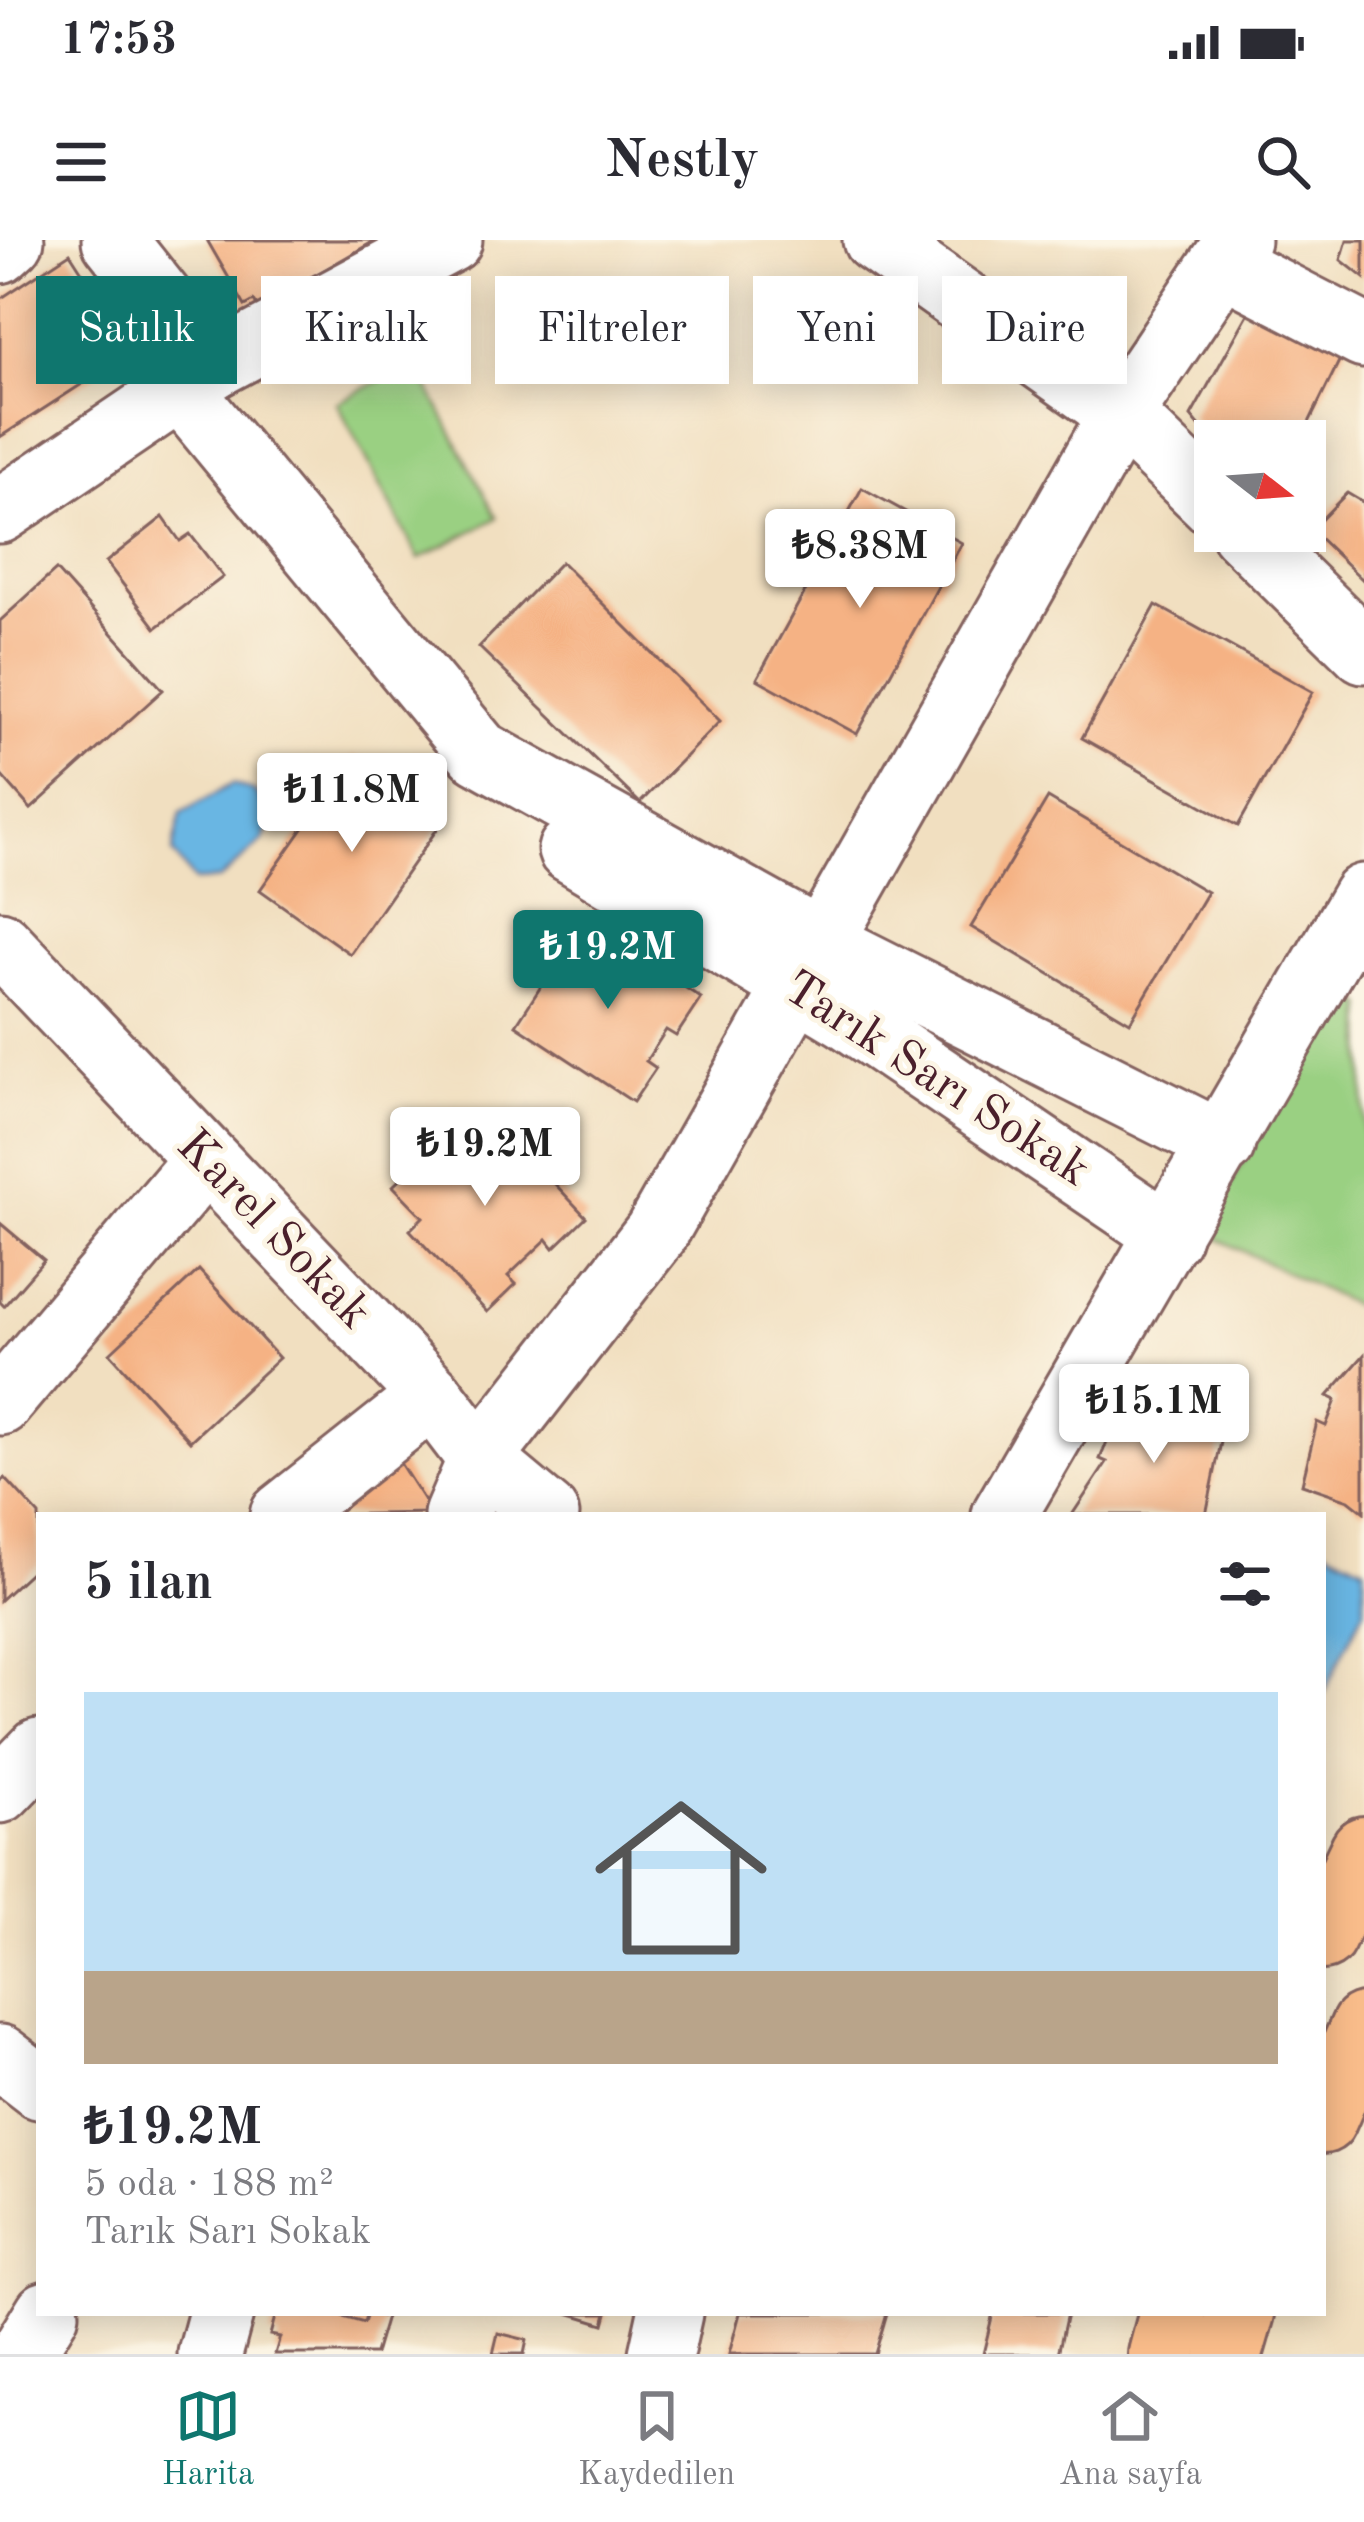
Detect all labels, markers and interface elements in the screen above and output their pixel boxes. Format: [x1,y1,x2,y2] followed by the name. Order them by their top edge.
[60,19,177,64] text: 17:53
[48,129,114,195] icon: menu
[1250,129,1316,195] icon: search
[605,135,759,189] text: Nestly
[36,276,237,384] chip: Satılık
[261,276,471,384] chip: Kiralık
[495,276,729,384] chip: Filtreler
[753,276,918,384] chip: Yeni
[942,276,1127,384] chip: Daire
[1194,420,1326,552] north arrow
[1194,420,1326,552] map controls
[762,509,958,611] pin: ₺8.38M
[792,528,928,567] text: ₺8.38M
[254,753,450,855] pin: ₺11.8M
[284,772,420,811] text: ₺11.8M
[510,910,706,1012] pin: ₺19.2M
[540,929,676,968] text: ₺19.2M
[775,964,1097,1196] street label: Tarık Sarı Sokak
[387,1107,583,1209] pin: ₺19.2M
[167,1121,379,1339] street label: Karel Sokak
[417,1126,553,1165] text: ₺19.2M
[1056,1364,1252,1466] pin: ₺15.1M
[1086,1383,1222,1422] text: ₺15.1M
[1212,1551,1278,1617] icon: filters
[84,1559,213,1610] text: 5 ilan
[573,1770,789,1986] icon: home
[84,2104,262,2155] text: ₺19.2M
[84,2165,334,2204] text: 5 oda · 188 m²
[84,2213,371,2252] text: Tarık Sarı Sokak
[162,2383,254,2496] tab: Harita
[578,2383,735,2496] tab: Kaydedilen
[1059,2383,1202,2496] tab: Ana sayfa

